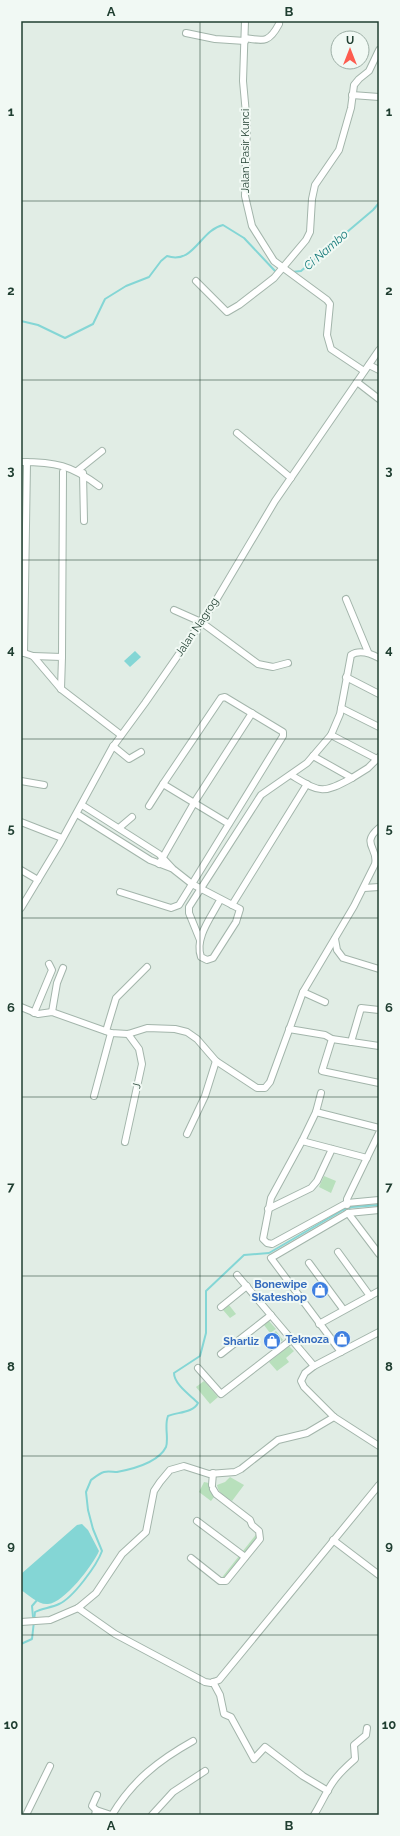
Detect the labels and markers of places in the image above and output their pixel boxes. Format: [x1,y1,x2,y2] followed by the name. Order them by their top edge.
[251,1278,307,1304] place label: Bonewipe Skateshop
[310,1280,330,1300] shop icon: Bonewipe Skateshop
[332,1329,352,1349] shop icon: Teknoza
[262,1331,282,1351] shop icon: Sharliz
[286,1333,329,1346] place label: Teknoza
[223,1335,260,1348] place label: Sharliz

